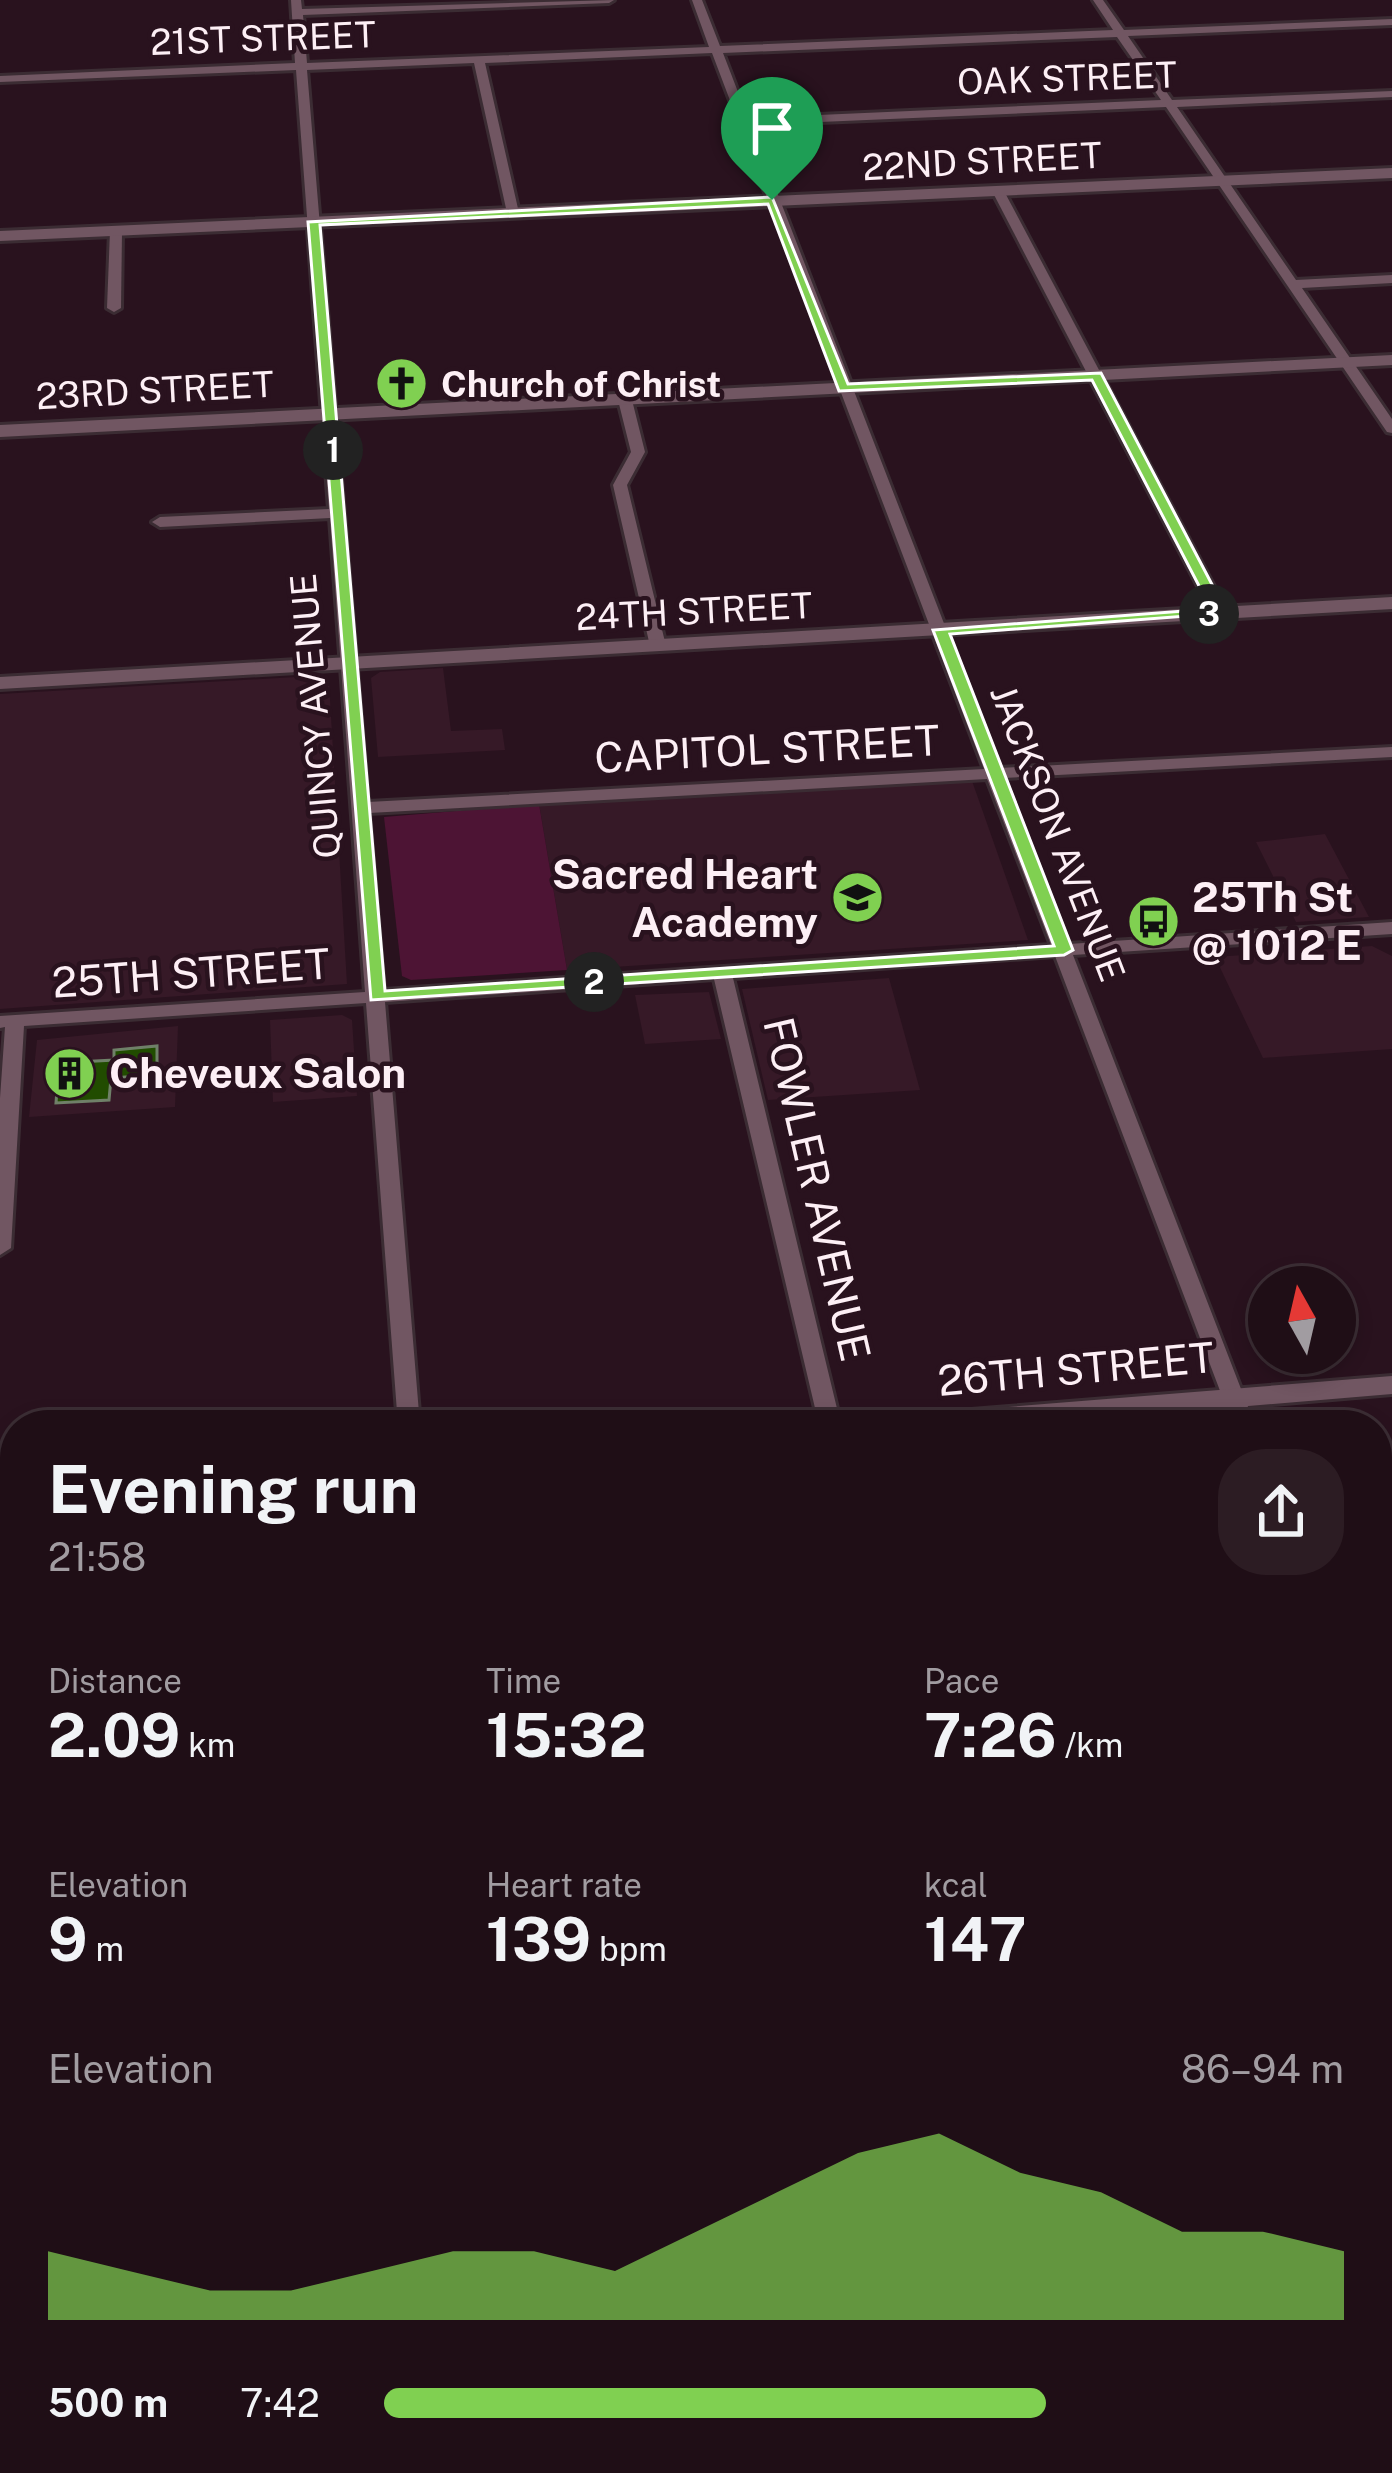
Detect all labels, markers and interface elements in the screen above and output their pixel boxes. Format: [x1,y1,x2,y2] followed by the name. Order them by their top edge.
[149,13,377,63] street label: 21ST STREET
[956,53,1178,103] street label: OAK STREET
[721,77,823,200] pin
[739,95,805,161] icon: arrive
[861,134,1103,188] street label: 22ND STREET
[374,356,430,412] church icon: Church of Christ
[35,363,275,417] street label: 23RD STREET
[441,363,721,405] place label: Church of Christ
[303,420,363,480] pin: 1
[326,431,340,469] text: 1
[282,572,348,860] street label: QUINCY AVENUE
[574,584,814,638] street label: 24TH STREET
[1179,584,1239,644] pin: 3
[1198,595,1220,633] text: 3
[982,679,1134,987] street label: JACKSON AVENUE
[593,715,941,782] street label: CAPITOL STREET
[552,849,818,946] place label: Sacred Heart Academy
[829,870,885,926] school or university icon: Sacred Heart Academy
[1192,872,1362,969] place label: 25Th St @ 1012 E
[1125,893,1181,949] bus stop icon: 25Th St @ 1012 E
[51,938,331,1007] street label: 25TH STREET
[564,952,624,1012] pin: 2
[584,963,604,1001] text: 2
[754,1012,881,1365] street label: FOWLER AVENUE
[42,1045,98,1101] building icon: Cheveux Salon
[109,1048,406,1097] place label: Cheveux Salon
[1248,1266,1356,1374] north arrow
[1248,1266,1356,1374] map controls
[936,1332,1216,1405] street label: 26TH STREET
[1218,1449,1344,1575] button: share
[48,1450,419,1528] text: Evening run
[48,1534,146,1580] text: 21:58
[48,1662,182,1700] text: Distance
[486,1662,561,1700] text: Time
[924,1662,999,1700] text: Pace
[48,1700,180,1771] text: 2.09
[486,1700,646,1771] text: 15:32
[924,1700,1057,1771] text: 7:26
[180,1726,235,1764] text: km
[1057,1726,1123,1764] text: /km
[48,1866,188,1904] text: Elevation
[486,1866,642,1904] text: Heart rate
[924,1866,988,1904] text: kcal
[48,1904,88,1975] text: 9
[486,1904,591,1975] text: 139
[924,1904,1027,1975] text: 147
[88,1930,124,1968] text: m
[591,1930,667,1968] text: bpm
[48,2046,214,2092] text: Elevation
[1181,2046,1344,2092] text: 86–94 m
[48,2380,168,2426] text: 500 m
[240,2380,320,2426] text: 7:42

